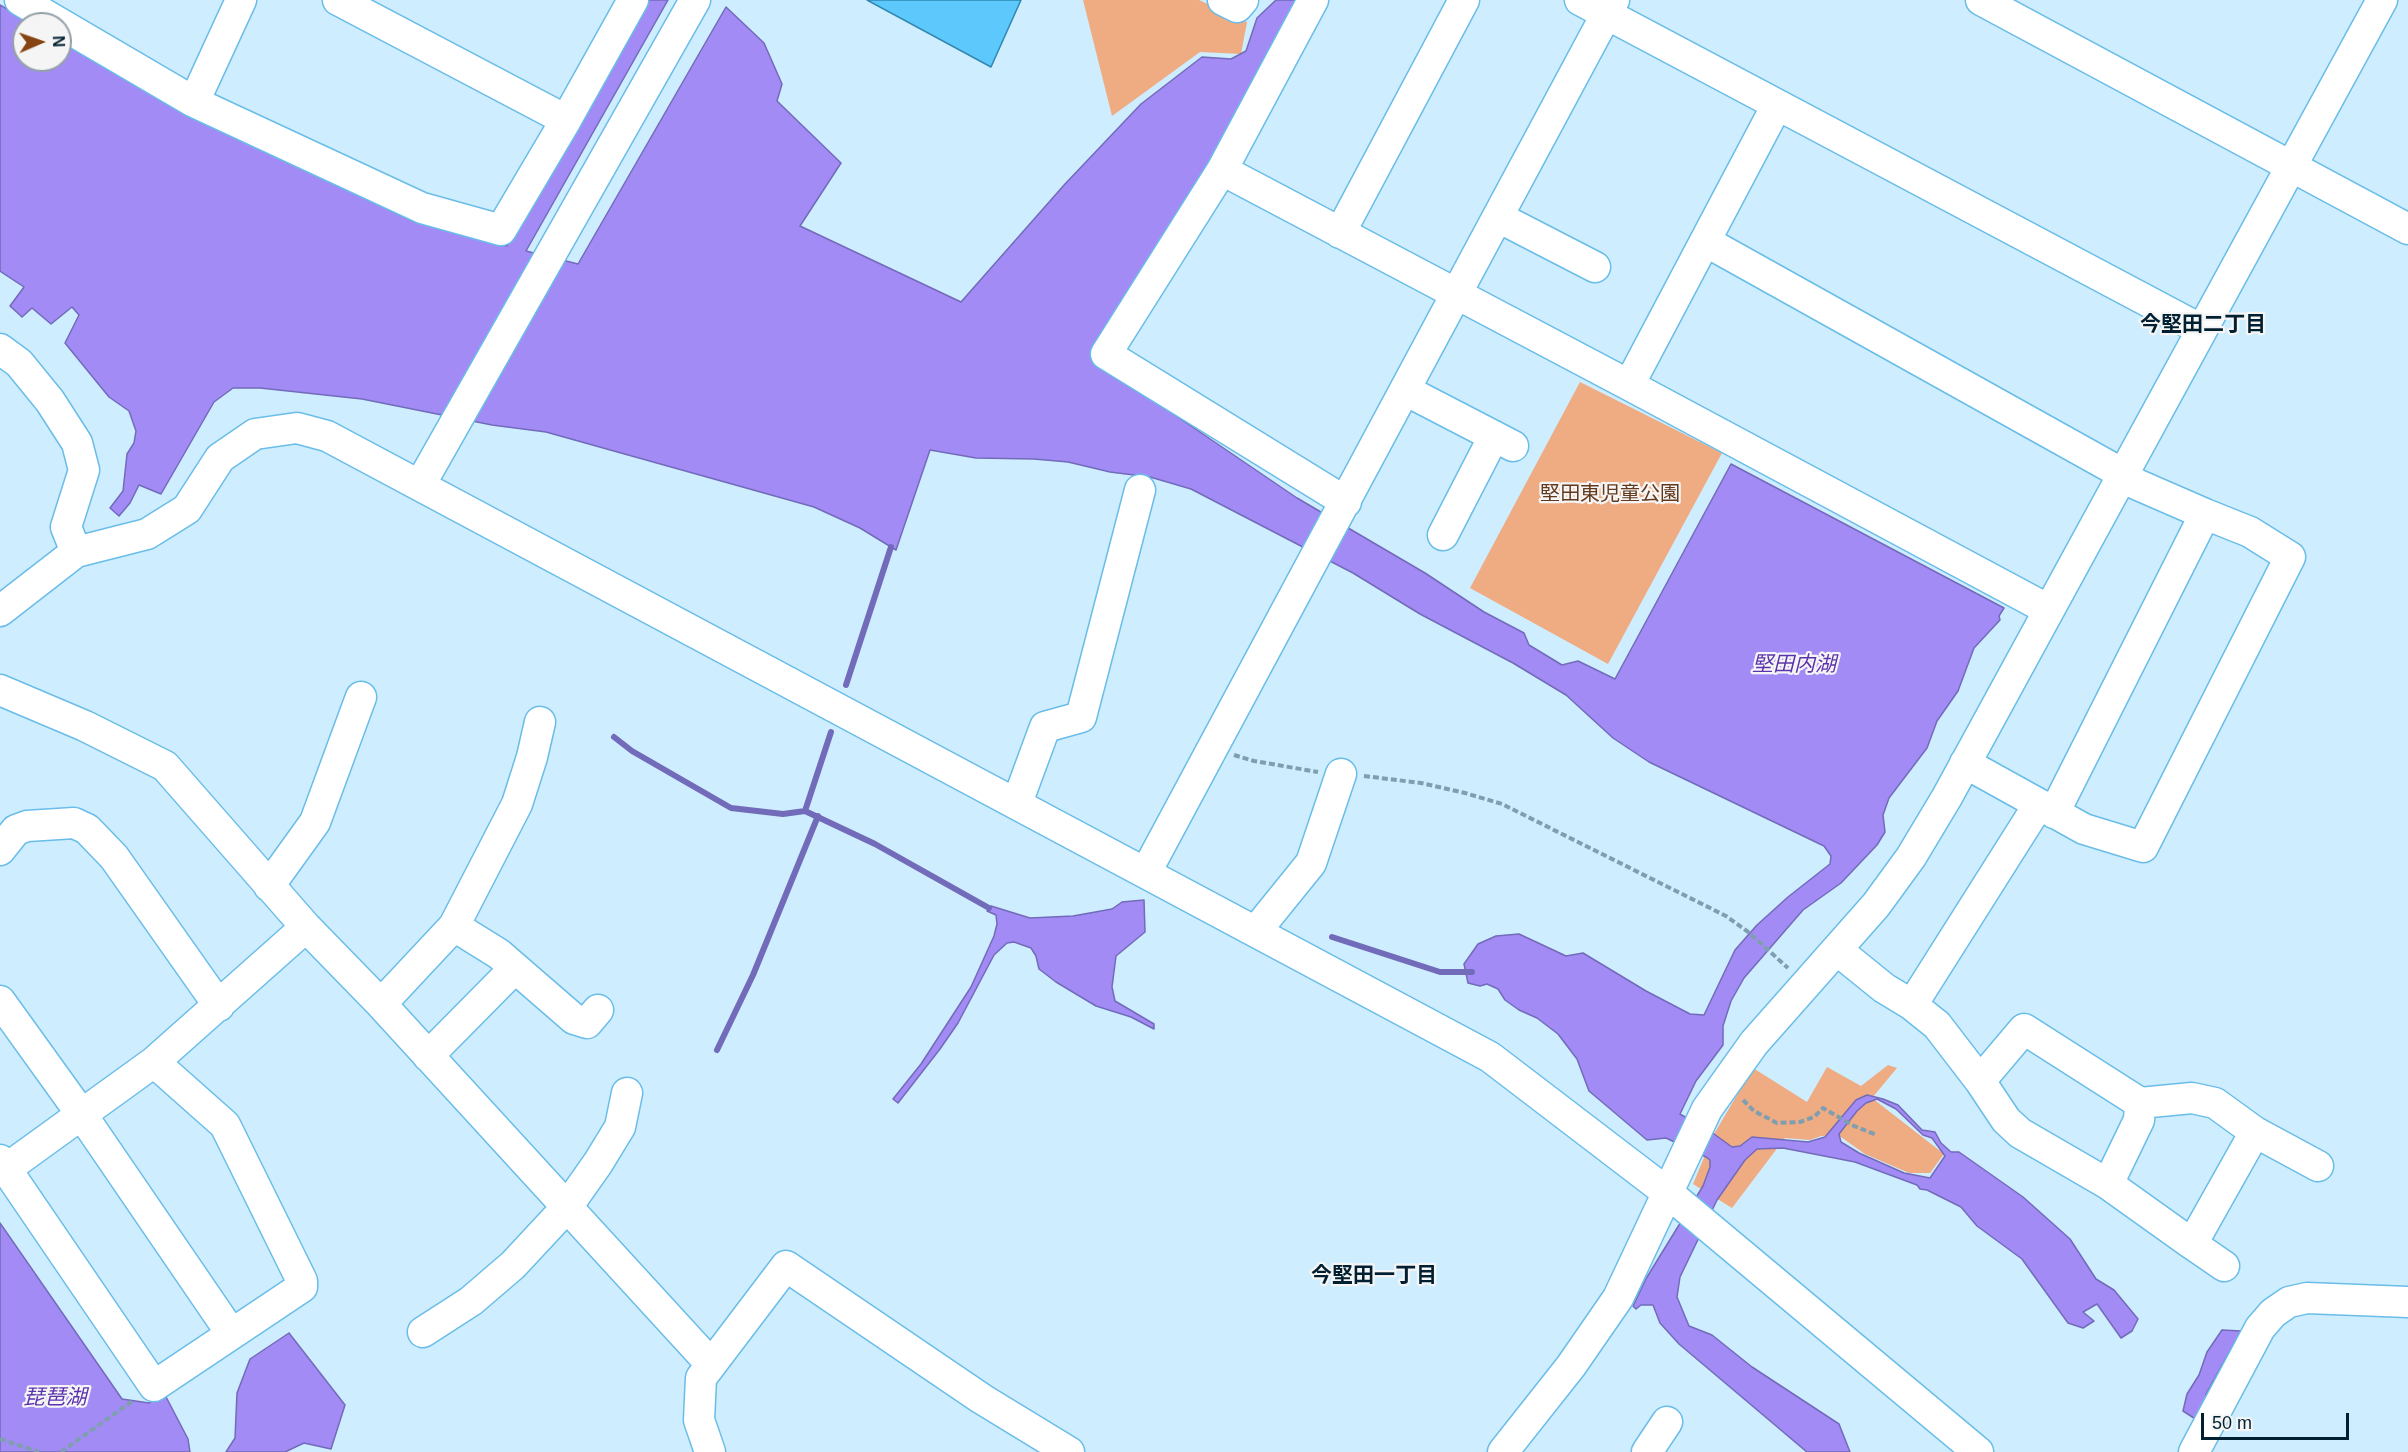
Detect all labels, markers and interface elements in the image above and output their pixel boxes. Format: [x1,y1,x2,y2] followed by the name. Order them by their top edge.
[12,12,72,72] north arrow
[50,35,67,47] text: N
[2140,312,2266,338] district label: 今堅田二丁目
[1540,482,1680,506] park label: 堅田東児童公園
[1752,652,1836,678] water label: 堅田内湖
[1311,1263,1437,1289] district label: 今堅田一丁目
[24,1385,86,1411] water label: 琵琶湖
[2204,1401,2352,1439] scale bar
[2212,1413,2252,1433] text: 50 m

